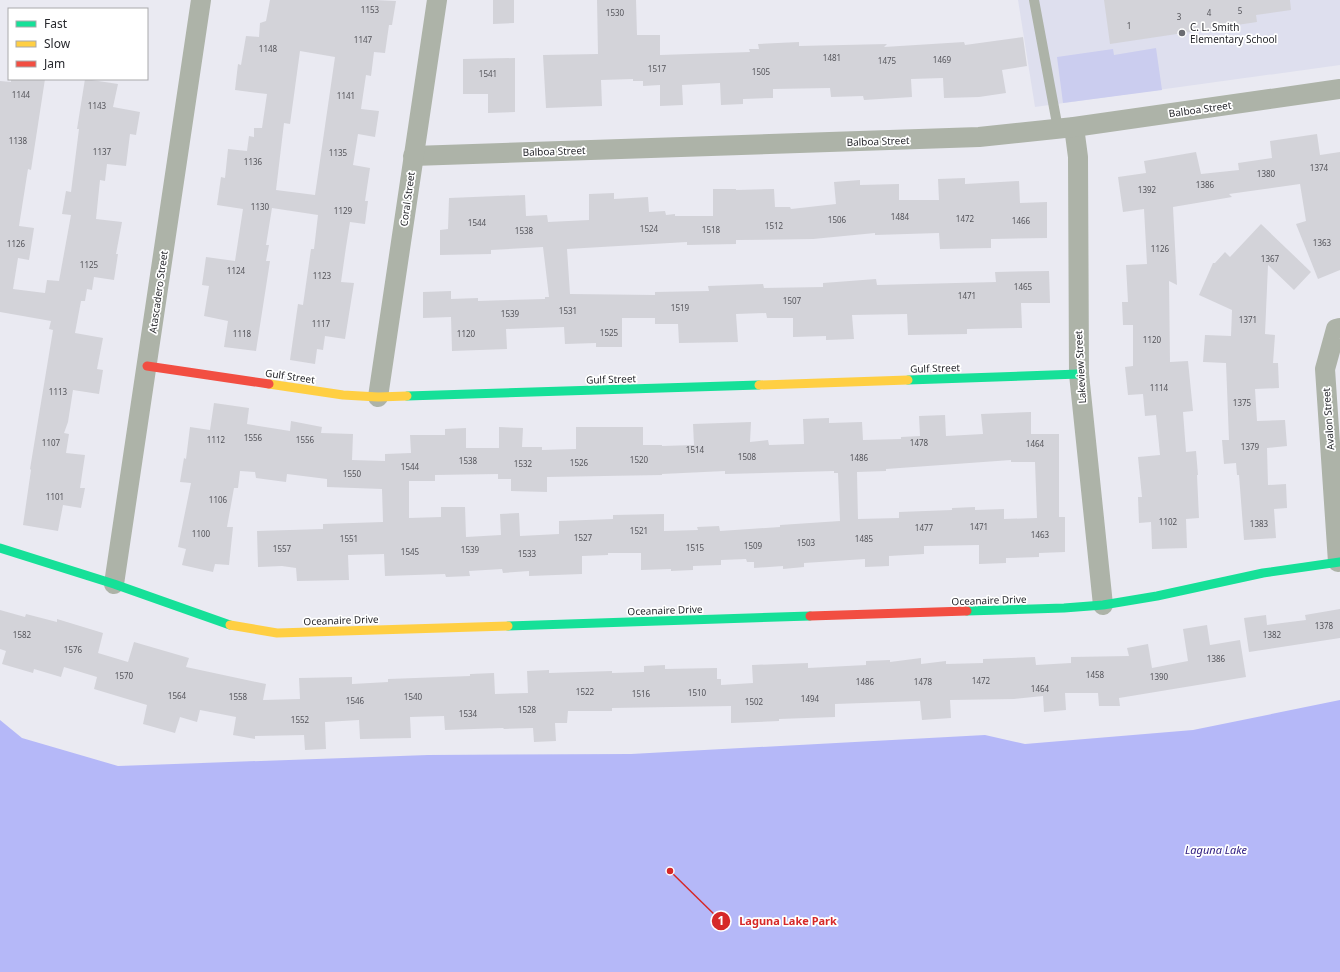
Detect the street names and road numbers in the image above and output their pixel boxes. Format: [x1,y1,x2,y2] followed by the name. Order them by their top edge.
[1168,98,1233,120] street label: Balboa Street
[846,133,910,149] street label: Balboa Street
[522,143,586,159] street label: Balboa Street
[396,170,418,227] street label: Coral Street
[145,249,171,334] street label: Atascadero Street
[1071,330,1089,404] street label: Lakeview Street
[910,360,961,376] street label: Gulf Street
[264,366,316,386] street label: Gulf Street
[586,371,637,387] street label: Gulf Street
[1319,387,1337,451] street label: Avalon Street
[951,592,1027,608] street label: Oceanaire Drive
[627,602,703,618] street label: Oceanaire Drive
[303,612,379,628] street label: Oceanaire Drive

